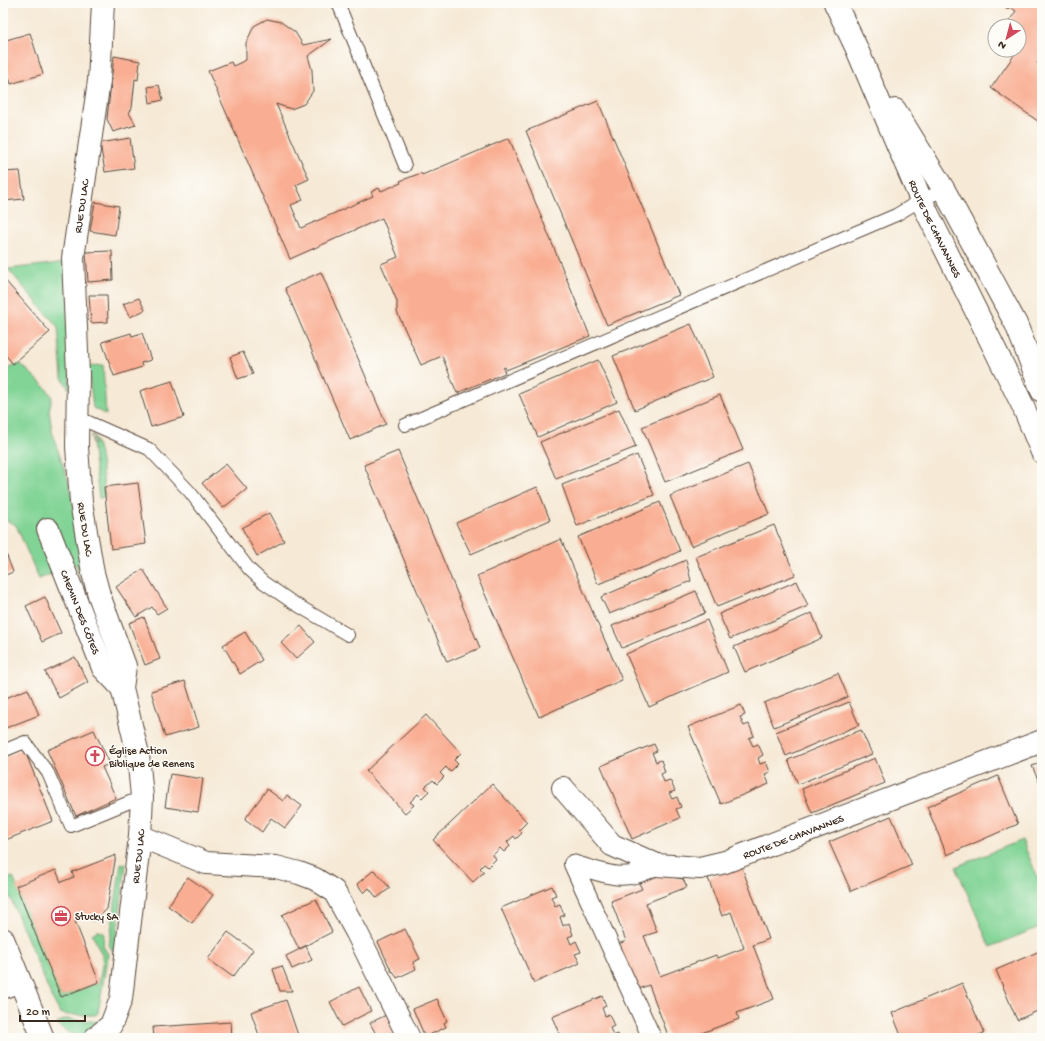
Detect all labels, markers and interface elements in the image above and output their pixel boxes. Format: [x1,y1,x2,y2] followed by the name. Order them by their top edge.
[987,18,1027,58] north arrow
[996,38,1009,51] text: N
[73,178,93,234] street label: RUE DU LAC
[905,179,963,281] street label: ROUTE DE CHAVANNES
[74,502,94,558] street label: RUE DU LAC
[57,569,101,657] street label: CHEMIN DES CÔTES
[84,745,106,767] church icon: Église Action Biblique de Renens
[108,745,195,771] place label: Église Action Biblique de Renens
[742,813,847,863] street label: ROUTE DE CHAVANNES
[131,828,148,884] street label: RUE DU LAC
[50,905,72,927] office icon: Stucky SA
[75,912,119,924] place label: Stucky SA
[20,997,85,1023] scale bar
[26,1006,51,1020] text: 20 m

